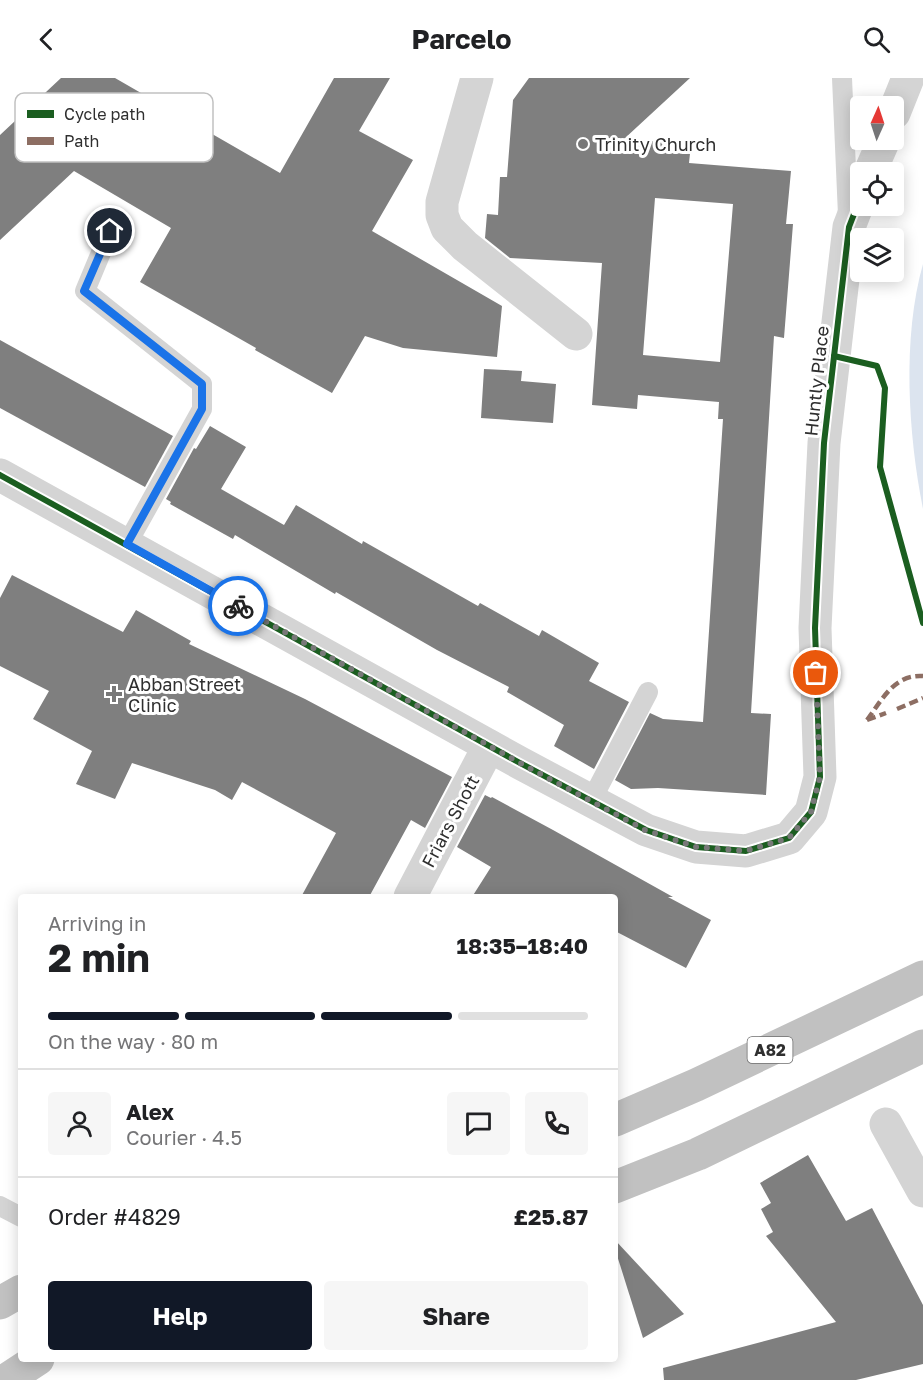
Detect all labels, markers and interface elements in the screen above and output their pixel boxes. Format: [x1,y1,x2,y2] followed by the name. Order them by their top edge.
[30,23,63,56] icon: back
[411,23,512,55] text: Parcelo
[860,23,893,56] icon: search
[15,93,213,162] legend
[850,96,904,150] north arrow
[850,96,904,282] map controls
[64,104,145,124] text: Cycle path
[64,131,99,151] text: Path
[595,133,716,155] place label: Trinity Church
[576,137,590,151] marker: Trinity Church
[850,162,904,216] button: locate
[84,205,135,256] pin
[93,214,126,247] icon: home
[850,228,904,282] button: layers
[799,325,833,437] street label: Huntly Place
[208,576,268,636] courier
[222,590,255,623] icon: bike
[790,647,841,698] pin
[799,656,832,689] icon: bag
[128,673,241,716] place label: Abban Street Clinic
[105,685,123,703] marker: Abban Street Clinic
[416,771,484,871] street label: Friars Shott
[48,911,146,935] text: Arriving in
[457,932,588,959] text: 18:35–18:40
[48,934,150,981] text: 2 min
[48,1029,218,1053] text: On the way · 80 m
[748,1037,792,1063] road number: A82
[48,1092,111,1155] button: person
[447,1092,510,1155] button: chat
[525,1092,588,1155] button: phone
[126,1098,174,1125] text: Alex
[126,1125,242,1149] text: Courier · 4.5
[48,1203,181,1230] text: Order #4829
[514,1203,588,1230] text: £25.87
[48,1281,312,1350] button: Help
[324,1281,588,1350] button: Share

